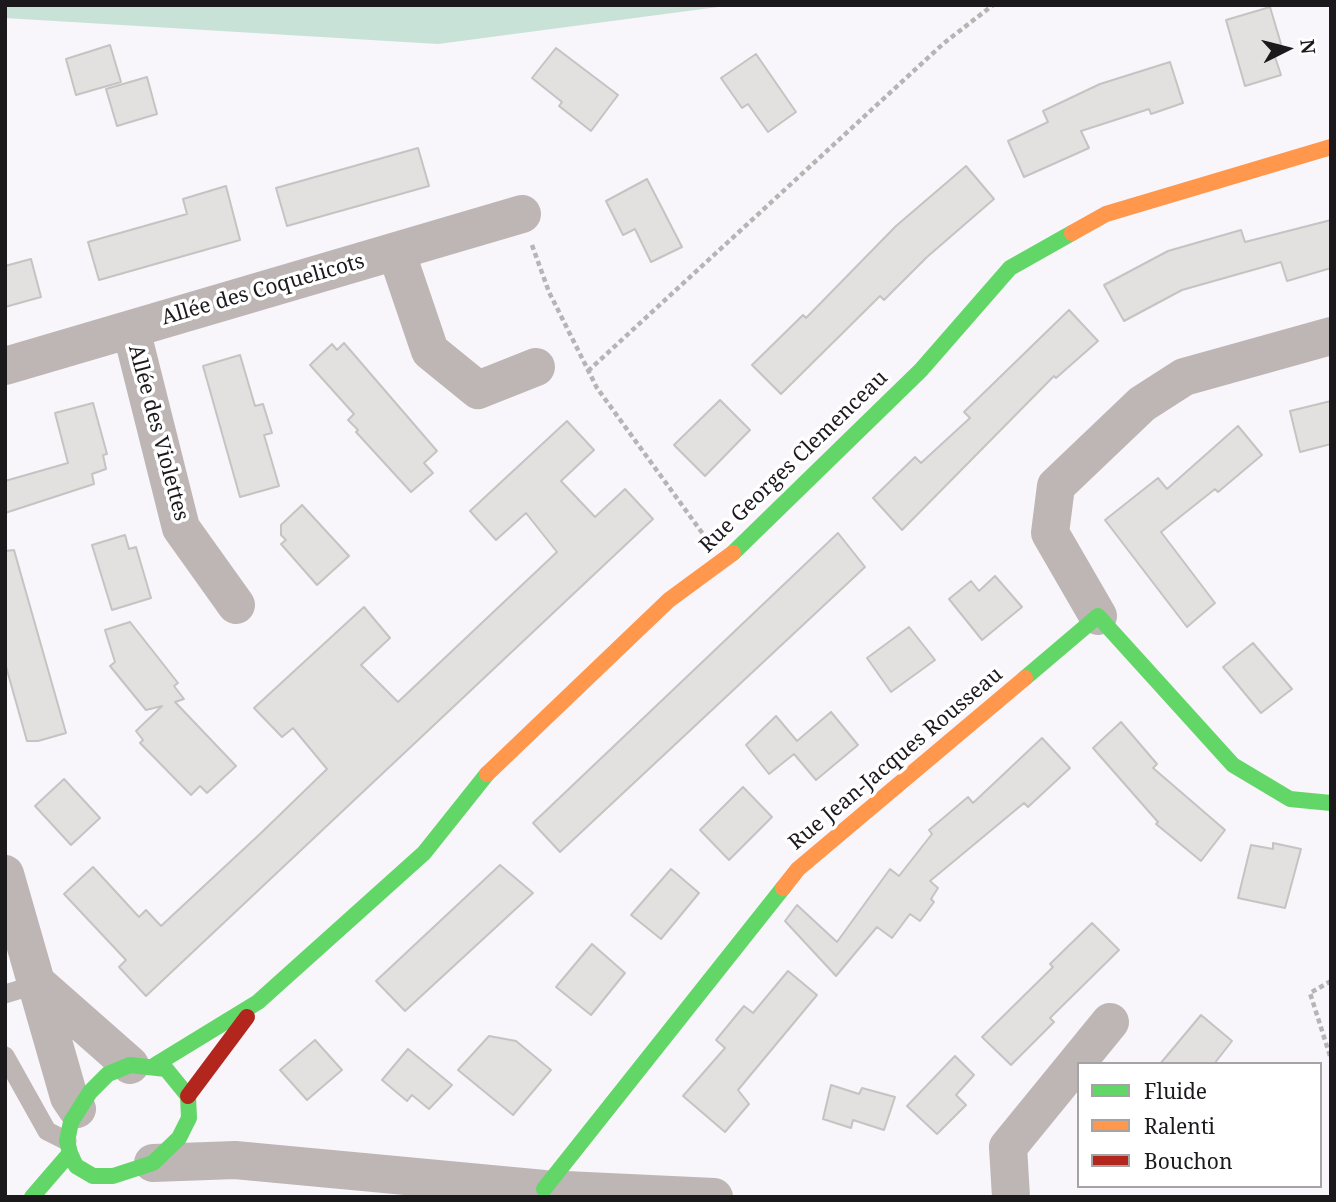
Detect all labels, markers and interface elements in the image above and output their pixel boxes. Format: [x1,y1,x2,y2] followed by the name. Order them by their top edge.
[1252,14,1322,84] north arrow
[1294,38,1322,56] text: N
[159,249,367,331] street label: Allée des Coquelicots
[122,342,194,524] street label: Allée des Violettes
[695,366,893,558] street label: Rue Georges Clemenceau
[784,662,1008,856] street label: Rue Jean-Jacques Rousseau
[1077,1062,1322,1188] legend
[1144,1077,1207,1105] text: Fluide
[1144,1112,1215,1140] text: Ralenti
[1144,1147,1233,1175] text: Bouchon

